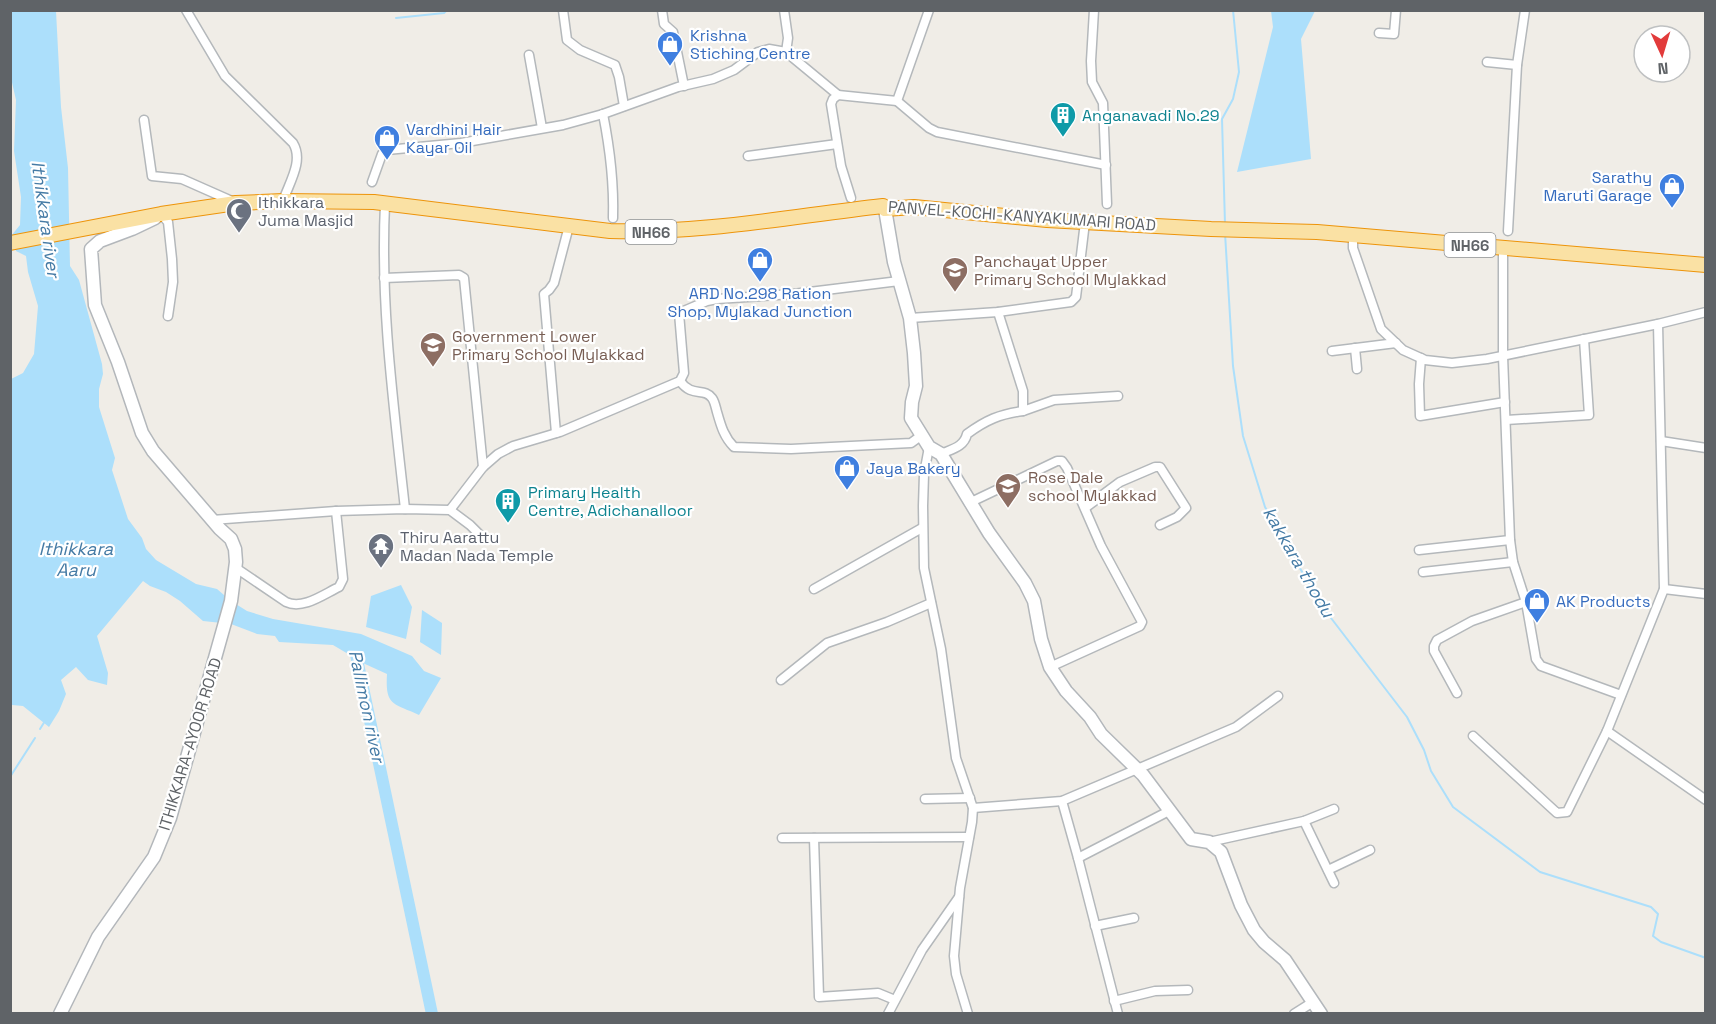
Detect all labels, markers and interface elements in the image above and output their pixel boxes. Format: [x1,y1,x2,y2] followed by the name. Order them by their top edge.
[1632,24,1692,84] north arrow
[690,25,810,64] place label: Krishna Stiching Centre
[655,29,685,67] shop icon: Krishna Stiching Centre
[1657,58,1669,79] text: N
[1048,100,1078,138] building icon: Anganavadi No.29
[1082,105,1219,126] place label: Anganavadi No.29
[406,119,502,158] place label: Vardhini Hair Kayar Oil
[372,123,402,161] shop icon: Vardhini Hair Kayar Oil
[26,159,66,281] water label: Ithikkara river
[1543,167,1652,206] place label: Sarathy Maruti Garage
[1657,171,1687,209] shop icon: Sarathy Maruti Garage
[258,192,354,231] place label: Ithikkara Juma Masjid
[224,196,254,234] mosque icon: Ithikkara Juma Masjid
[887,196,1157,236] street label: PANVEL-KOCHI-KANYAKUMARI ROAD
[626,220,676,244] road number: NH66
[1444,233,1496,257] road number: NH66
[745,245,775,283] shop icon: ARD No.298 Ration Shop, Mylakad Junction
[974,251,1167,290] place label: Panchayat Upper Primary School Mylakkad
[940,255,970,293] school or university icon: Panchayat Upper Primary School Mylakkad
[668,283,852,322] place label: ARD No.298 Ration Shop, Mylakad Junction
[452,326,645,365] place label: Government Lower Primary School Mylakkad
[418,330,448,368] school or university icon: Government Lower Primary School Mylakkad
[832,453,862,491] shop icon: Jaya Bakery
[866,458,960,479] place label: Jaya Bakery
[1028,467,1157,506] place label: Rose Dale school Mylakkad
[993,471,1023,509] school or university icon: Rose Dale school Mylakkad
[528,482,693,521] place label: Primary Health Centre, Adichanalloor
[493,486,523,524] building icon: Primary Health Centre, Adichanalloor
[1258,503,1340,622] water label: kakkara thodu
[400,527,554,566] place label: Thiru Aarattu Madan Nada Temple
[366,531,396,569] temple icon: Thiru Aarattu Madan Nada Temple
[39,537,114,581] water label: Ithikkara Aaru
[1522,586,1552,624] shop icon: AK Products
[1556,591,1650,612] place label: AK Products
[344,648,391,767] water label: Pallimon river
[154,655,226,833] street label: ITHIKKARA-AYOOR ROAD

